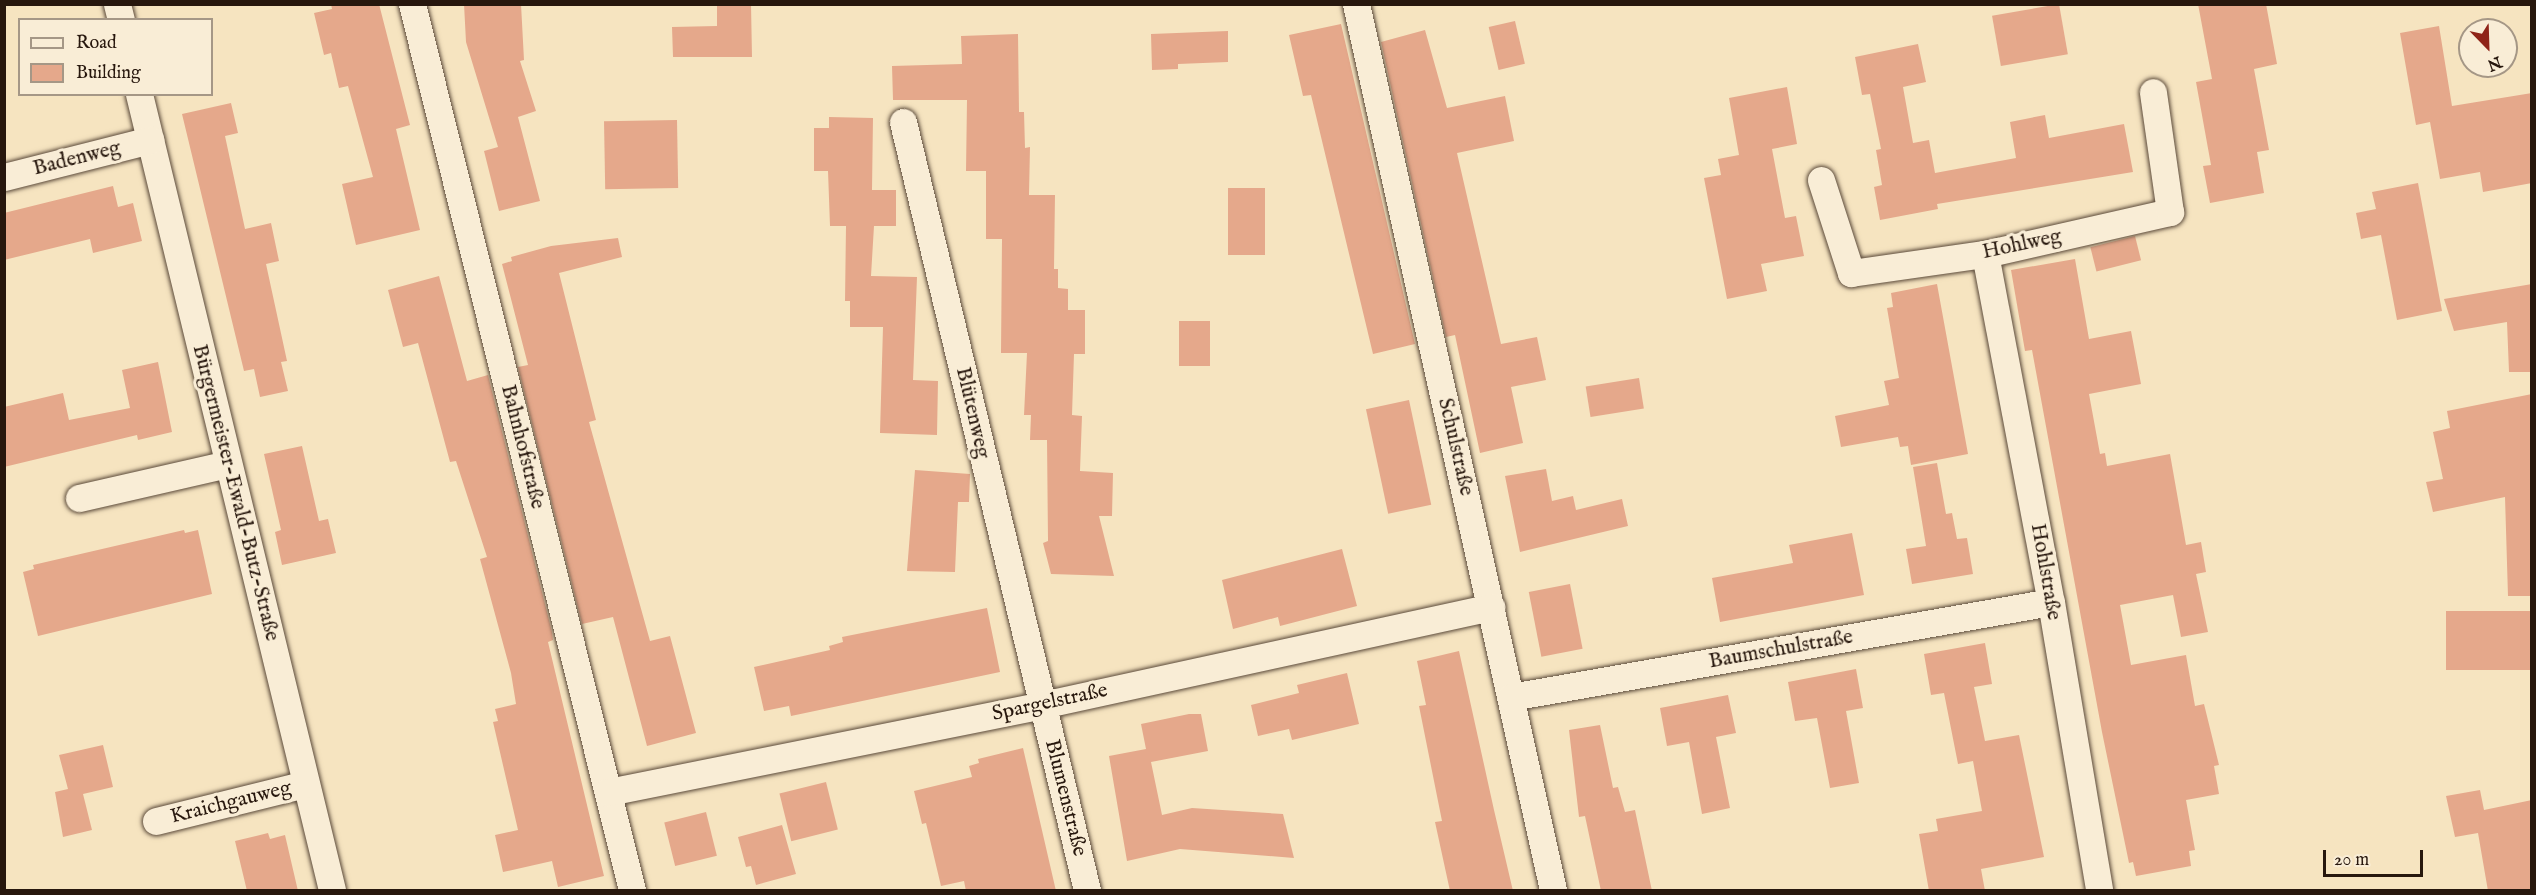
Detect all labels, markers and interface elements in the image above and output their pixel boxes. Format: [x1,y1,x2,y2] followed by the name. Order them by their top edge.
[18,18,213,96] legend
[2458,18,2518,78] north arrow
[76,32,117,55] text: Road
[2484,51,2505,75] text: N
[76,62,141,85] text: Building
[31,136,123,182] street label: Badenweg
[1980,224,2064,266] street label: Hohlweg
[186,342,284,644] street label: Bürgermeister-Ewald-Butz-Straße
[949,365,995,461] street label: Blütenweg
[494,382,550,512] street label: Bahnhofstraße
[1432,396,1478,498] street label: Schulstraße
[2024,522,2066,622] street label: Hohlstraße
[1707,625,1855,675] street label: Baumschulstraße
[990,678,1110,728] street label: Spargelstraße
[1038,737,1092,859] street label: Blumenstraße
[168,776,294,830] street label: Kraichgauweg
[2326,838,2426,876] scale bar
[2334,849,2369,872] text: 20 m

